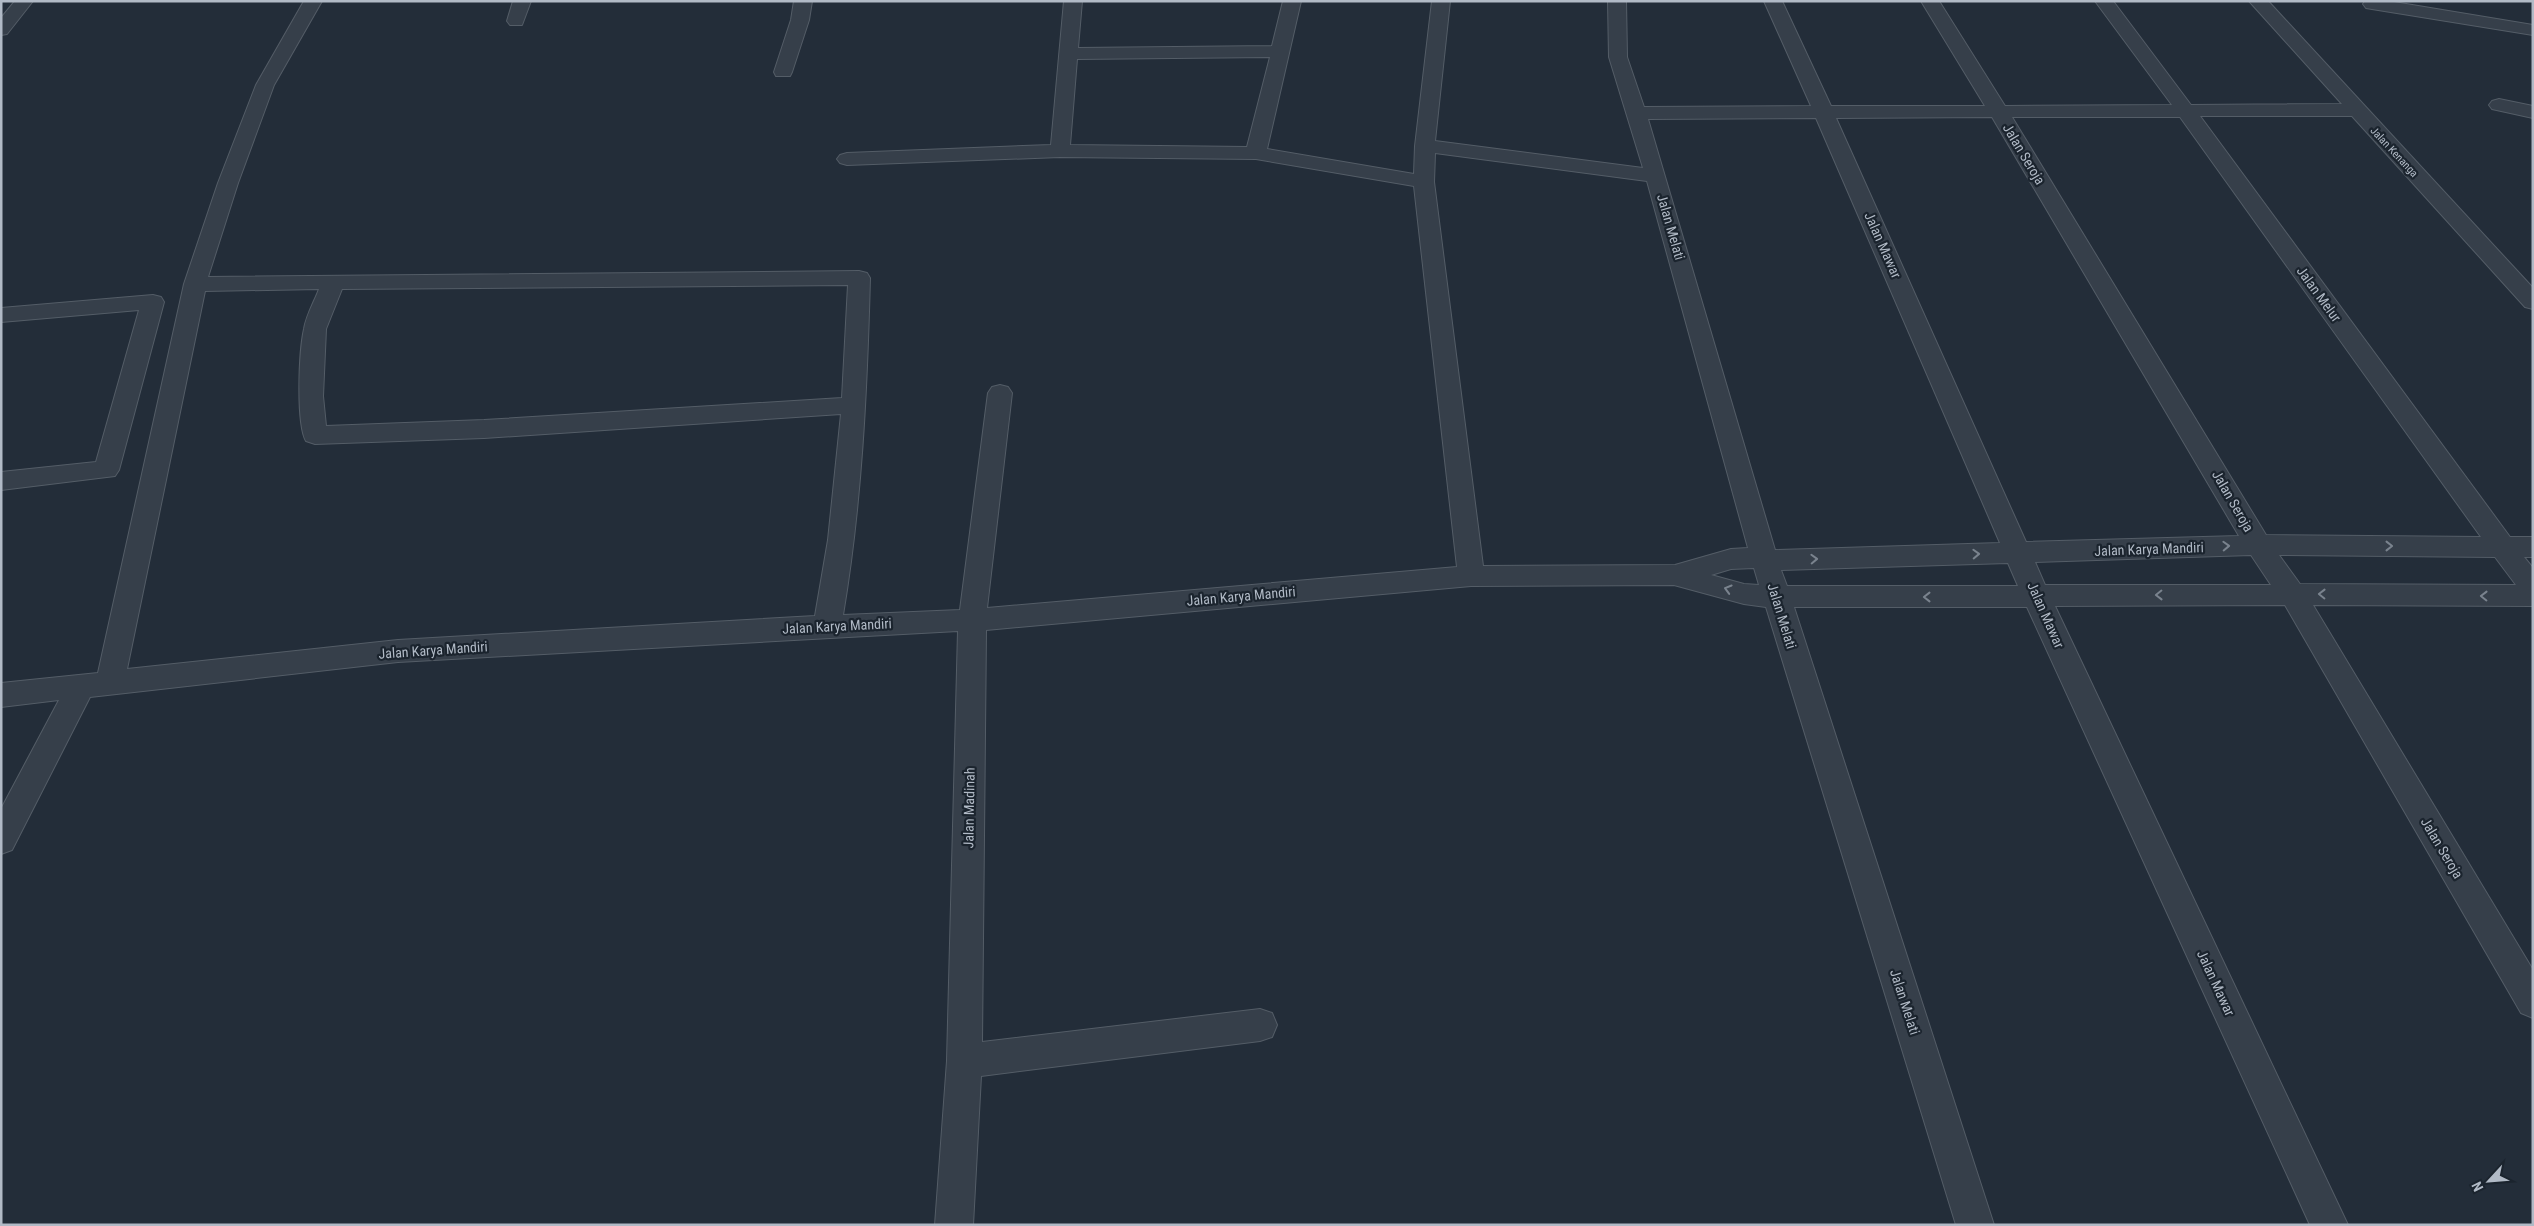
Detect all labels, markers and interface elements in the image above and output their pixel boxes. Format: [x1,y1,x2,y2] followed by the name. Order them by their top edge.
[2000,121,2048,187] street label: Jalan Seroja
[2367,124,2421,180] street label: Jalan Kenanga
[1654,192,1688,262] street label: Jalan Melati
[1861,209,1905,281] street label: Jalan Mawar
[2293,263,2345,325] street label: Jalan Melur
[2209,467,2257,535] street label: Jalan Seroja
[2094,539,2204,559] street label: Jalan Karya Mandiri
[2222,541,2230,551] one-way arrow
[2385,541,2393,551] one-way arrow
[1972,549,1980,560] one-way arrow
[1810,553,1818,564] one-way arrow
[2024,579,2068,651] street label: Jalan Mawar
[1764,581,1800,651] street label: Jalan Melati
[1186,583,1296,609] street label: Jalan Karya Mandiri
[1725,585,1733,595] one-way arrow
[2317,589,2325,599] one-way arrow
[2155,590,2162,600] one-way arrow
[2480,591,2488,601] one-way arrow
[1922,592,1930,602] one-way arrow
[782,615,892,637] street label: Jalan Karya Mandiri
[378,638,488,662] street label: Jalan Karya Mandiri
[960,767,978,849] street label: Jalan Madinah
[2418,815,2466,881] street label: Jalan Seroja
[2194,948,2238,1018] street label: Jalan Mawar
[1887,967,1923,1037] street label: Jalan Melati
[2464,1156,2514,1206] north arrow
[2468,1179,2486,1194] text: N

